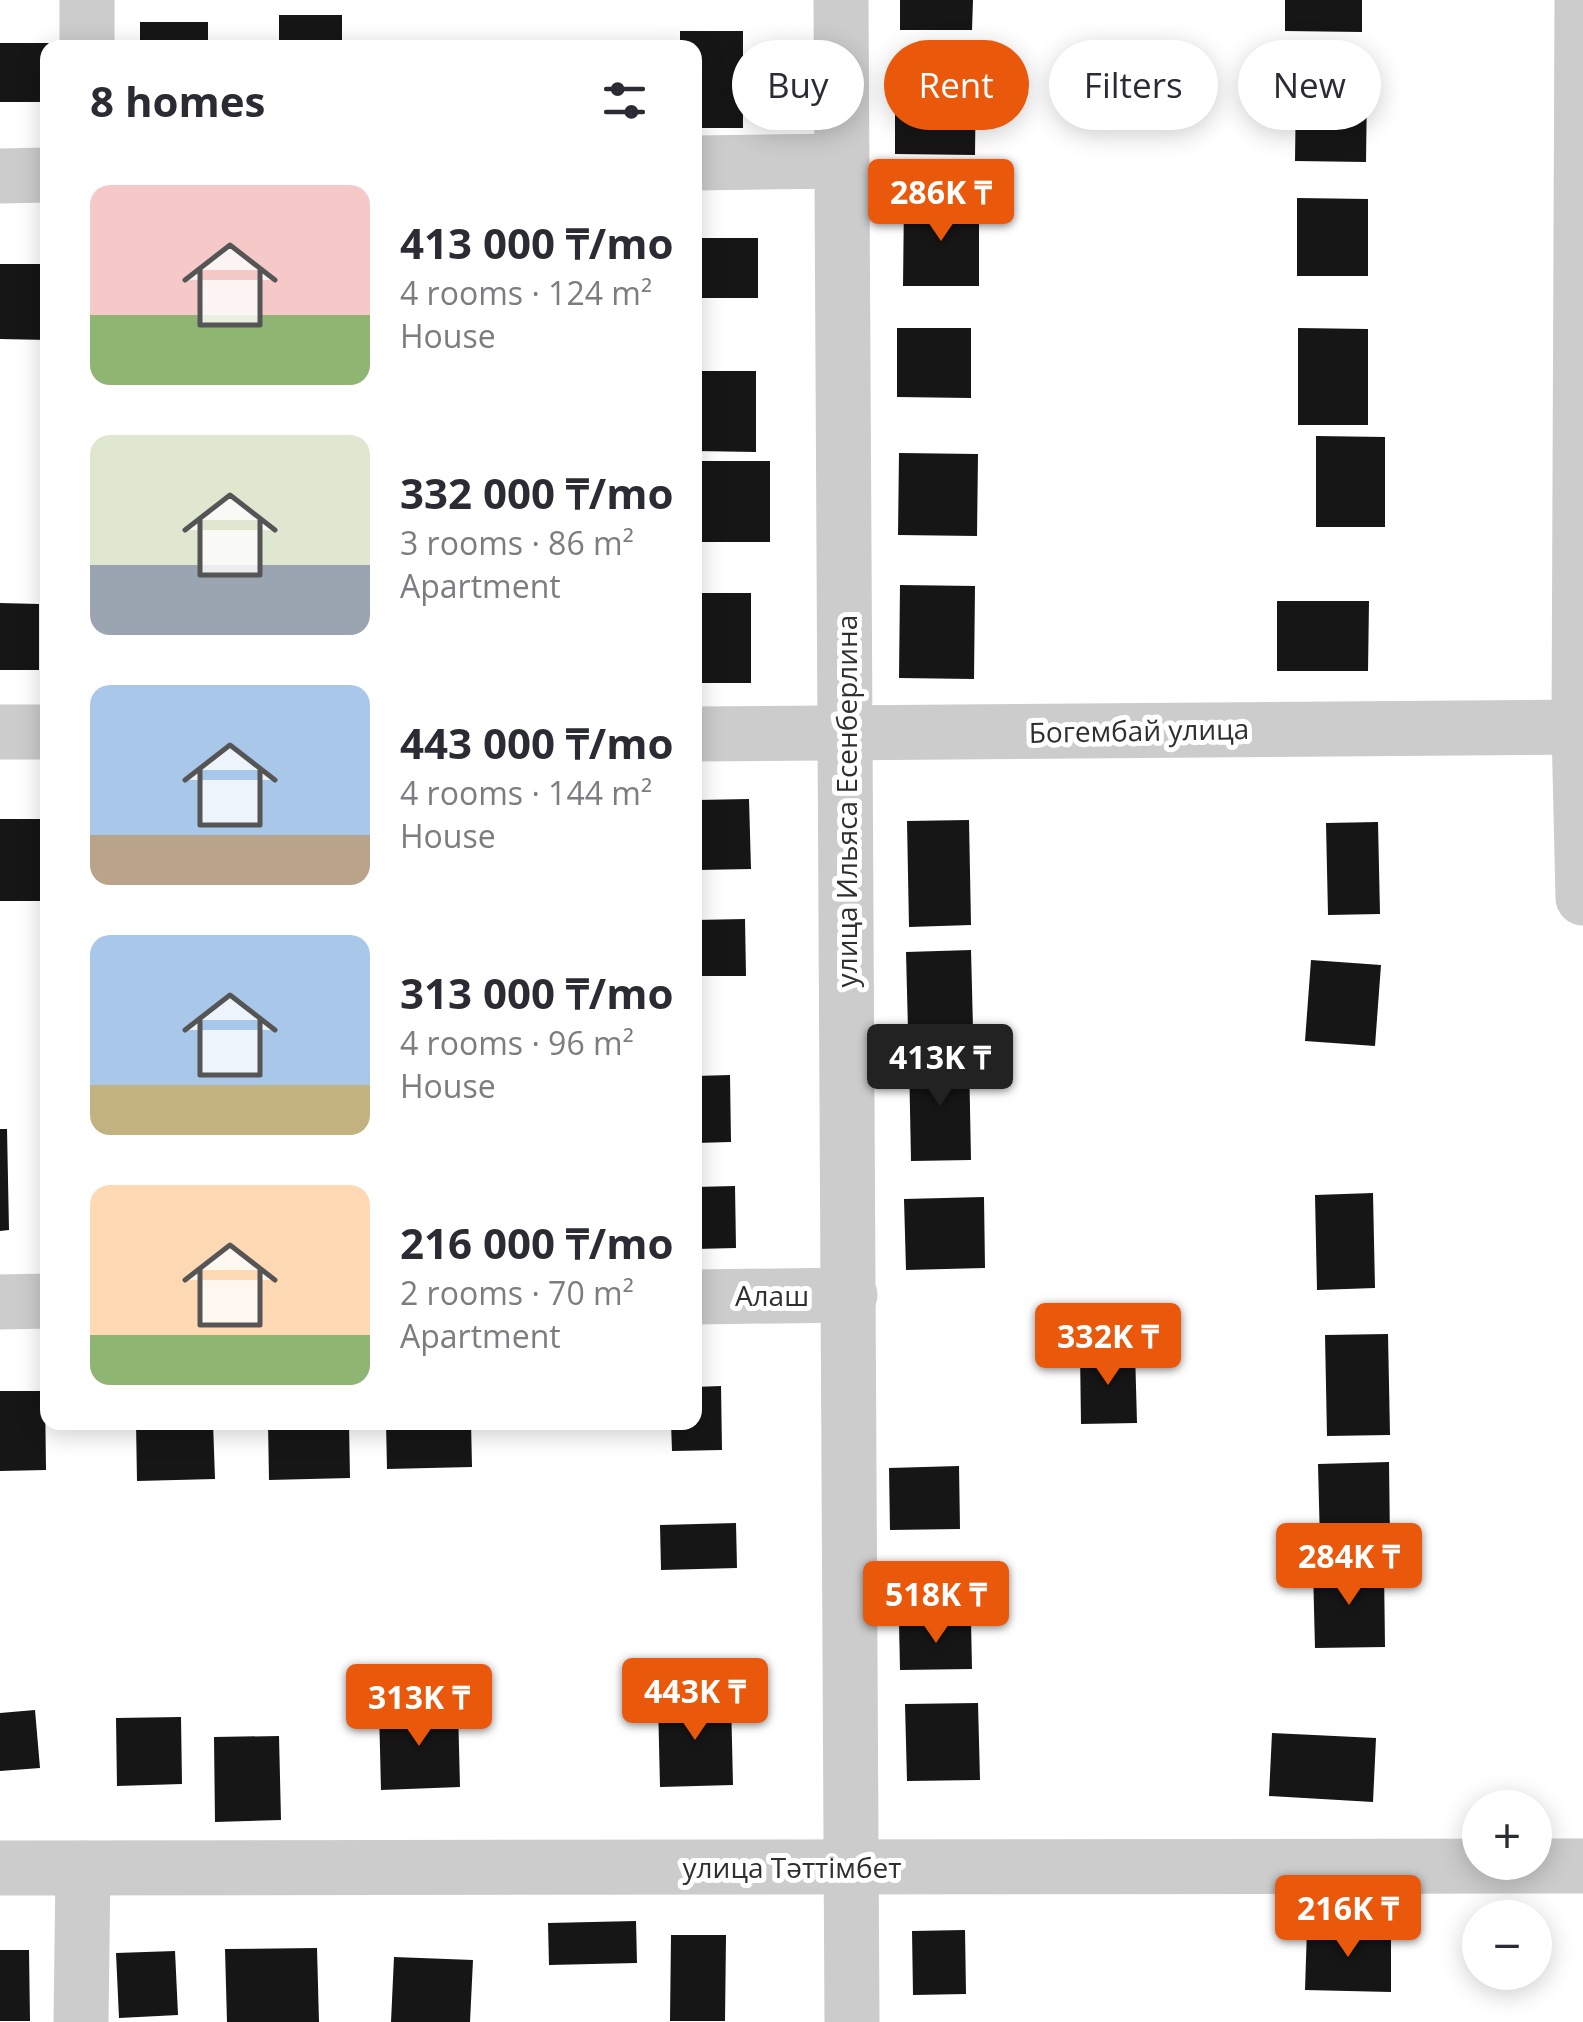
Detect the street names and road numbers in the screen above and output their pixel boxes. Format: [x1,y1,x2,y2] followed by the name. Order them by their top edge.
[827,615,865,987] street label: улица Ильяса Есенберлина
[1028,709,1250,751] street label: Богембай улица
[735,1276,809,1314] street label: Алаш
[683,1848,901,1886] street label: улица Тәттімбет

